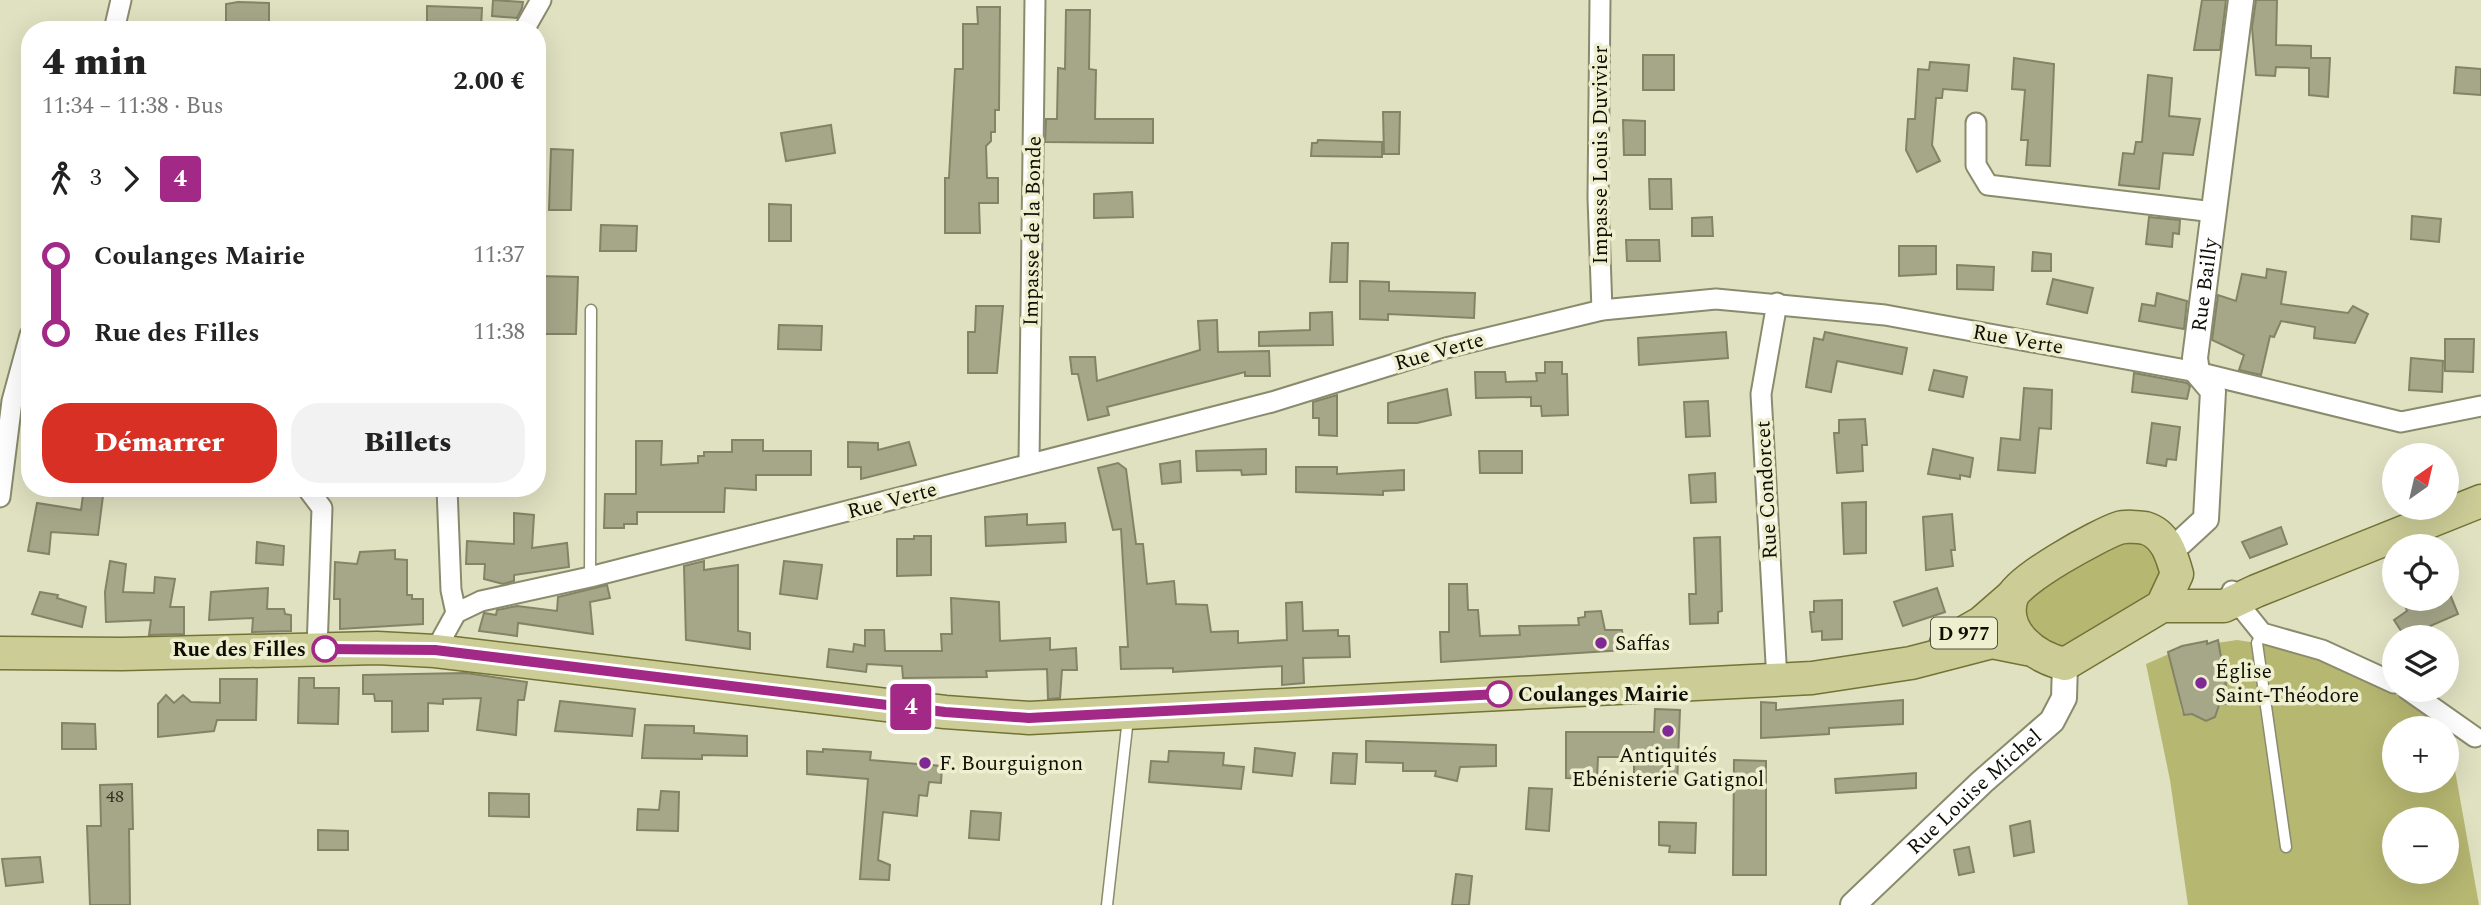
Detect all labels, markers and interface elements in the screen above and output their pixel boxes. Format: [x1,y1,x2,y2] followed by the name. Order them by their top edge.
[42,34,147,92] text: 4 min
[1585,45,1617,265] street label: Impasse Louis Duvivier
[453,61,525,101] text: 2.00 €
[42,89,224,124] text: 11:34 – 11:38 · Bus
[1015,136,1051,326] street label: Impasse de la Bonde
[42,160,80,198] icon: walk
[112,160,150,198] icon: forward
[90,161,102,196] text: 3
[174,161,187,197] text: 4
[2184,235,2227,334] street label: Rue Bailly
[94,236,305,276] text: Coulanges Mairie
[473,238,525,273] text: 11:37
[94,313,260,353] text: Rue des Filles
[473,315,525,350] text: 11:38
[1970,316,2066,364] street label: Rue Verte
[1391,324,1488,380] street label: Rue Verte
[42,403,277,483] button: Démarrer
[291,403,525,483] button: Billets
[1747,420,1787,560] street label: Rue Condorcet
[2382,443,2459,520] north arrow
[2382,443,2459,884] map controls
[844,474,941,528] street label: Rue Verte
[2382,534,2459,611] button: locate
[1931,618,1997,648] road number: D 977
[2382,625,2459,702] button: layers
[1615,628,1670,660] place label: Saffas
[172,634,306,666] place label: Rue des Filles
[1593,635,1609,651] marker: Saffas
[312,636,338,662] marker: Rue des Filles
[2215,656,2359,712] place label: Église Saint-Théodore
[2193,675,2209,691] marker: Église Saint-Théodore
[1518,679,1689,711] place label: Coulanges Mairie
[1486,681,1512,707] marker: Coulanges Mairie
[888,684,934,730] line badge: 4
[904,689,918,725] text: 4
[2382,716,2459,793] button: +
[1900,722,2050,863] street label: Rue Louise Michel
[1660,723,1676,739] marker: Antiquités Ebénisterie Gatignol
[1572,740,1764,796] place label: Antiquités Ebénisterie Gatignol
[939,748,1083,780] place label: F. Bourguignon
[917,755,933,771] marker: F. Bourguignon
[106,783,124,810] house number: 48
[2382,807,2459,884] button: −

